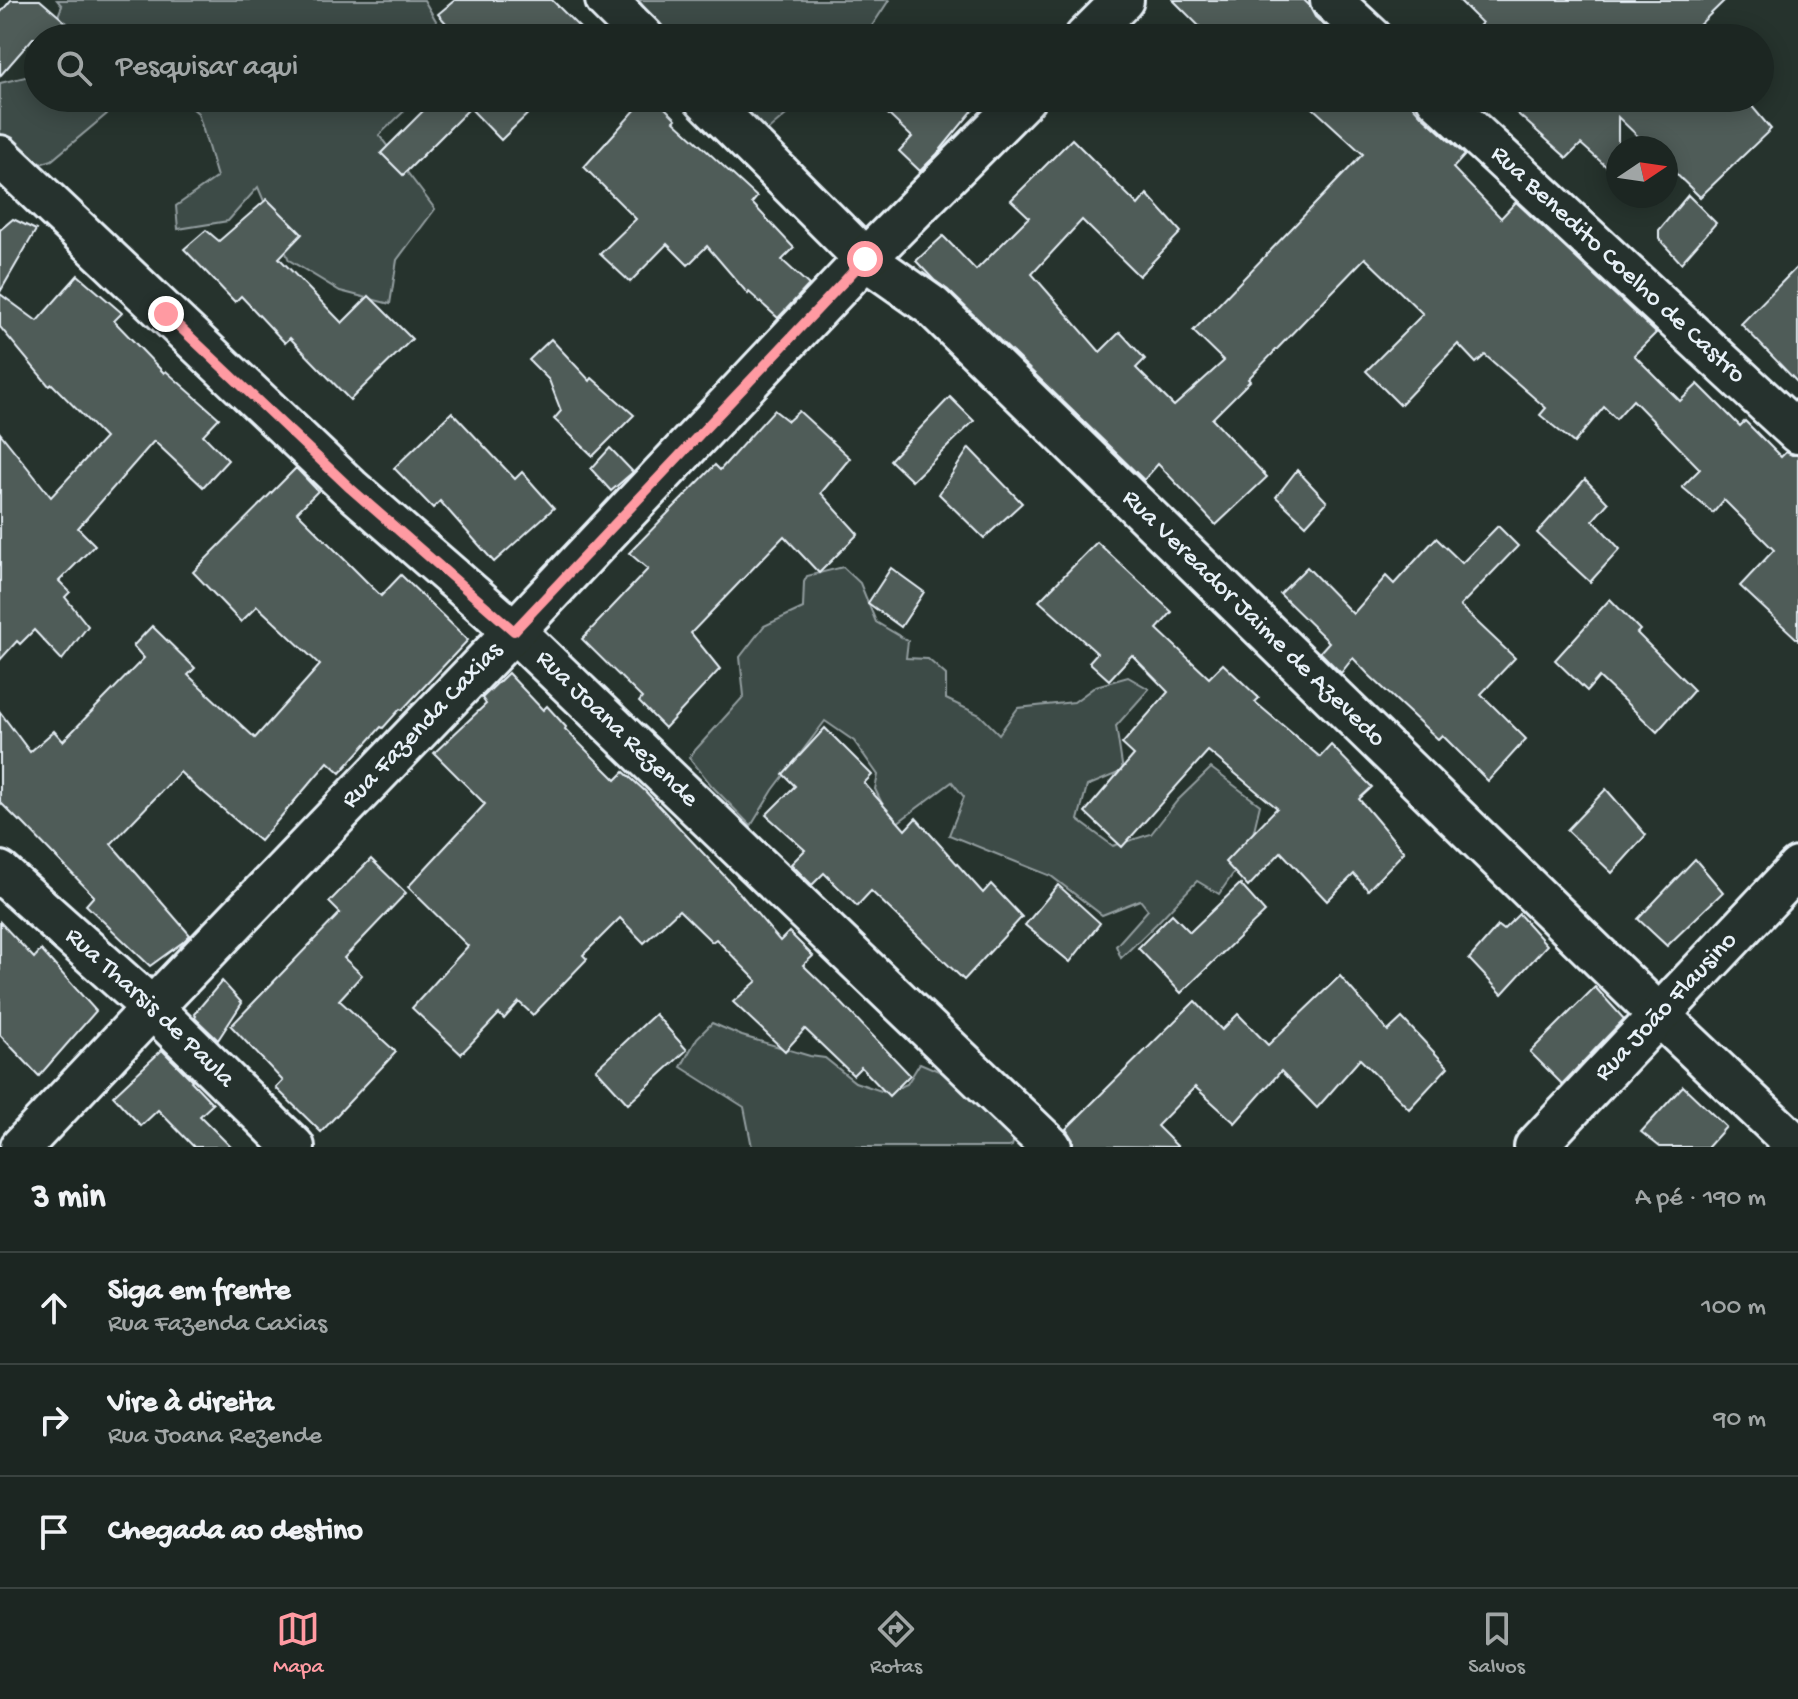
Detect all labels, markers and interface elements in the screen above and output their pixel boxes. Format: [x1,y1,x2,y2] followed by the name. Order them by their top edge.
[24,24,1774,112] search box
[52,46,96,90] icon: search
[116,51,298,86] text: Pesquisar aqui
[1606,136,1678,208] north arrow
[1483,139,1751,391] street label: Rua Benedito Coelho de Castro
[847,241,883,277] route start
[148,296,184,332] route end
[1115,484,1391,755] street label: Rua Vereador Jaime de Azevedo
[336,635,511,816] street label: Rua Fazenda Caxias
[528,644,705,815] street label: Rua Joana Rezende
[58,921,242,1096] street label: Rua Tharsis de Paula
[1589,926,1745,1089] street label: Rua João Flausino
[32,1179,105,1219] text: 3 min
[1635,1184,1766,1215] text: A pé · 190 m
[108,1275,290,1310] text: Siga em frente
[32,1286,76,1330] icon: ahead
[1701,1293,1766,1324] text: 100 m
[108,1310,327,1341] text: Rua Fazenda Caxias
[108,1387,274,1422] text: Vire à direita
[32,1398,76,1442] icon: right
[1714,1405,1766,1436] text: 90 m
[108,1422,322,1453] text: Rua Joana Rezende
[32,1510,76,1554] icon: arrive
[108,1515,363,1550] text: Chegada ao destino
[273,1607,324,1681] tab: Mapa
[870,1607,922,1681] tab: Rotas
[1468,1607,1525,1681] tab: Salvos

